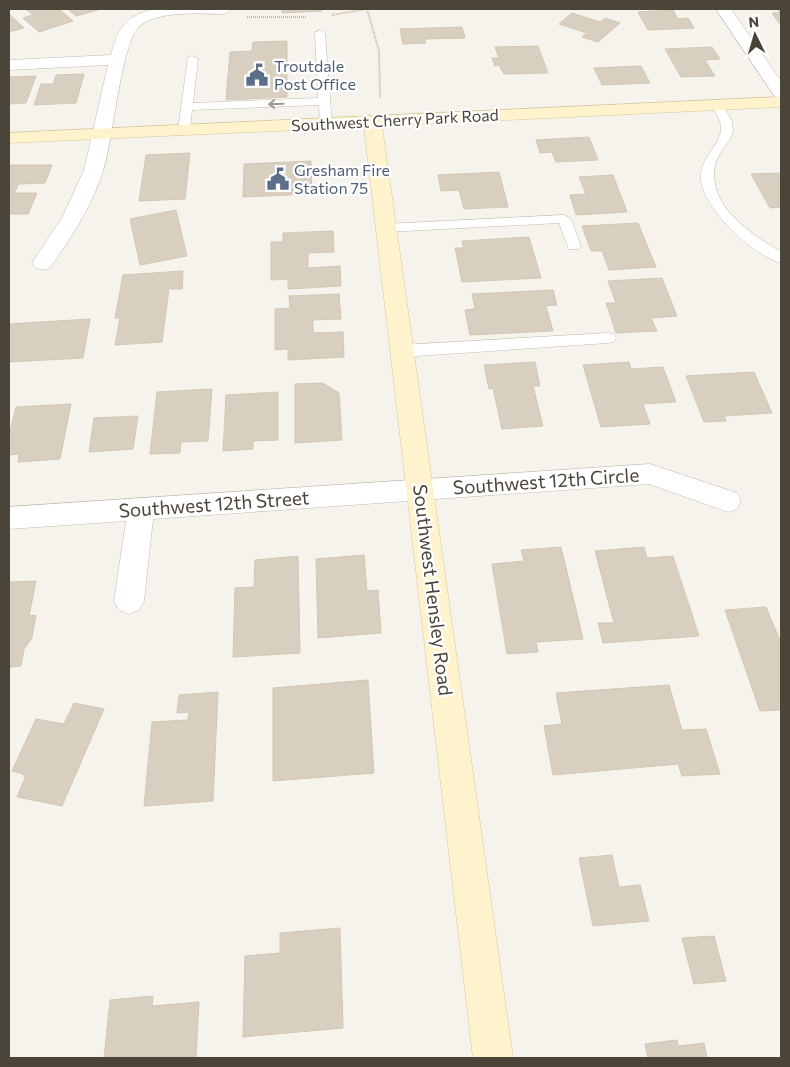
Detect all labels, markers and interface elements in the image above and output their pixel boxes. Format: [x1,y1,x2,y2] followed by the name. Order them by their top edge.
[730,10,780,60] north arrow
[748,13,760,30] text: N
[274,56,356,93] place label: Troutdale Post Office
[244,62,270,88] public building icon: Troutdale Post Office
[268,99,284,108] one-way arrow
[291,105,499,134] street label: Southwest Cherry Park Road
[294,160,390,197] place label: Gresham Fire Station 75
[265,166,291,192] public building icon: Gresham Fire Station 75
[452,463,640,498] street label: Southwest 12th Circle
[409,483,458,697] street label: Southwest Hensley Road
[118,485,310,522] street label: Southwest 12th Street

